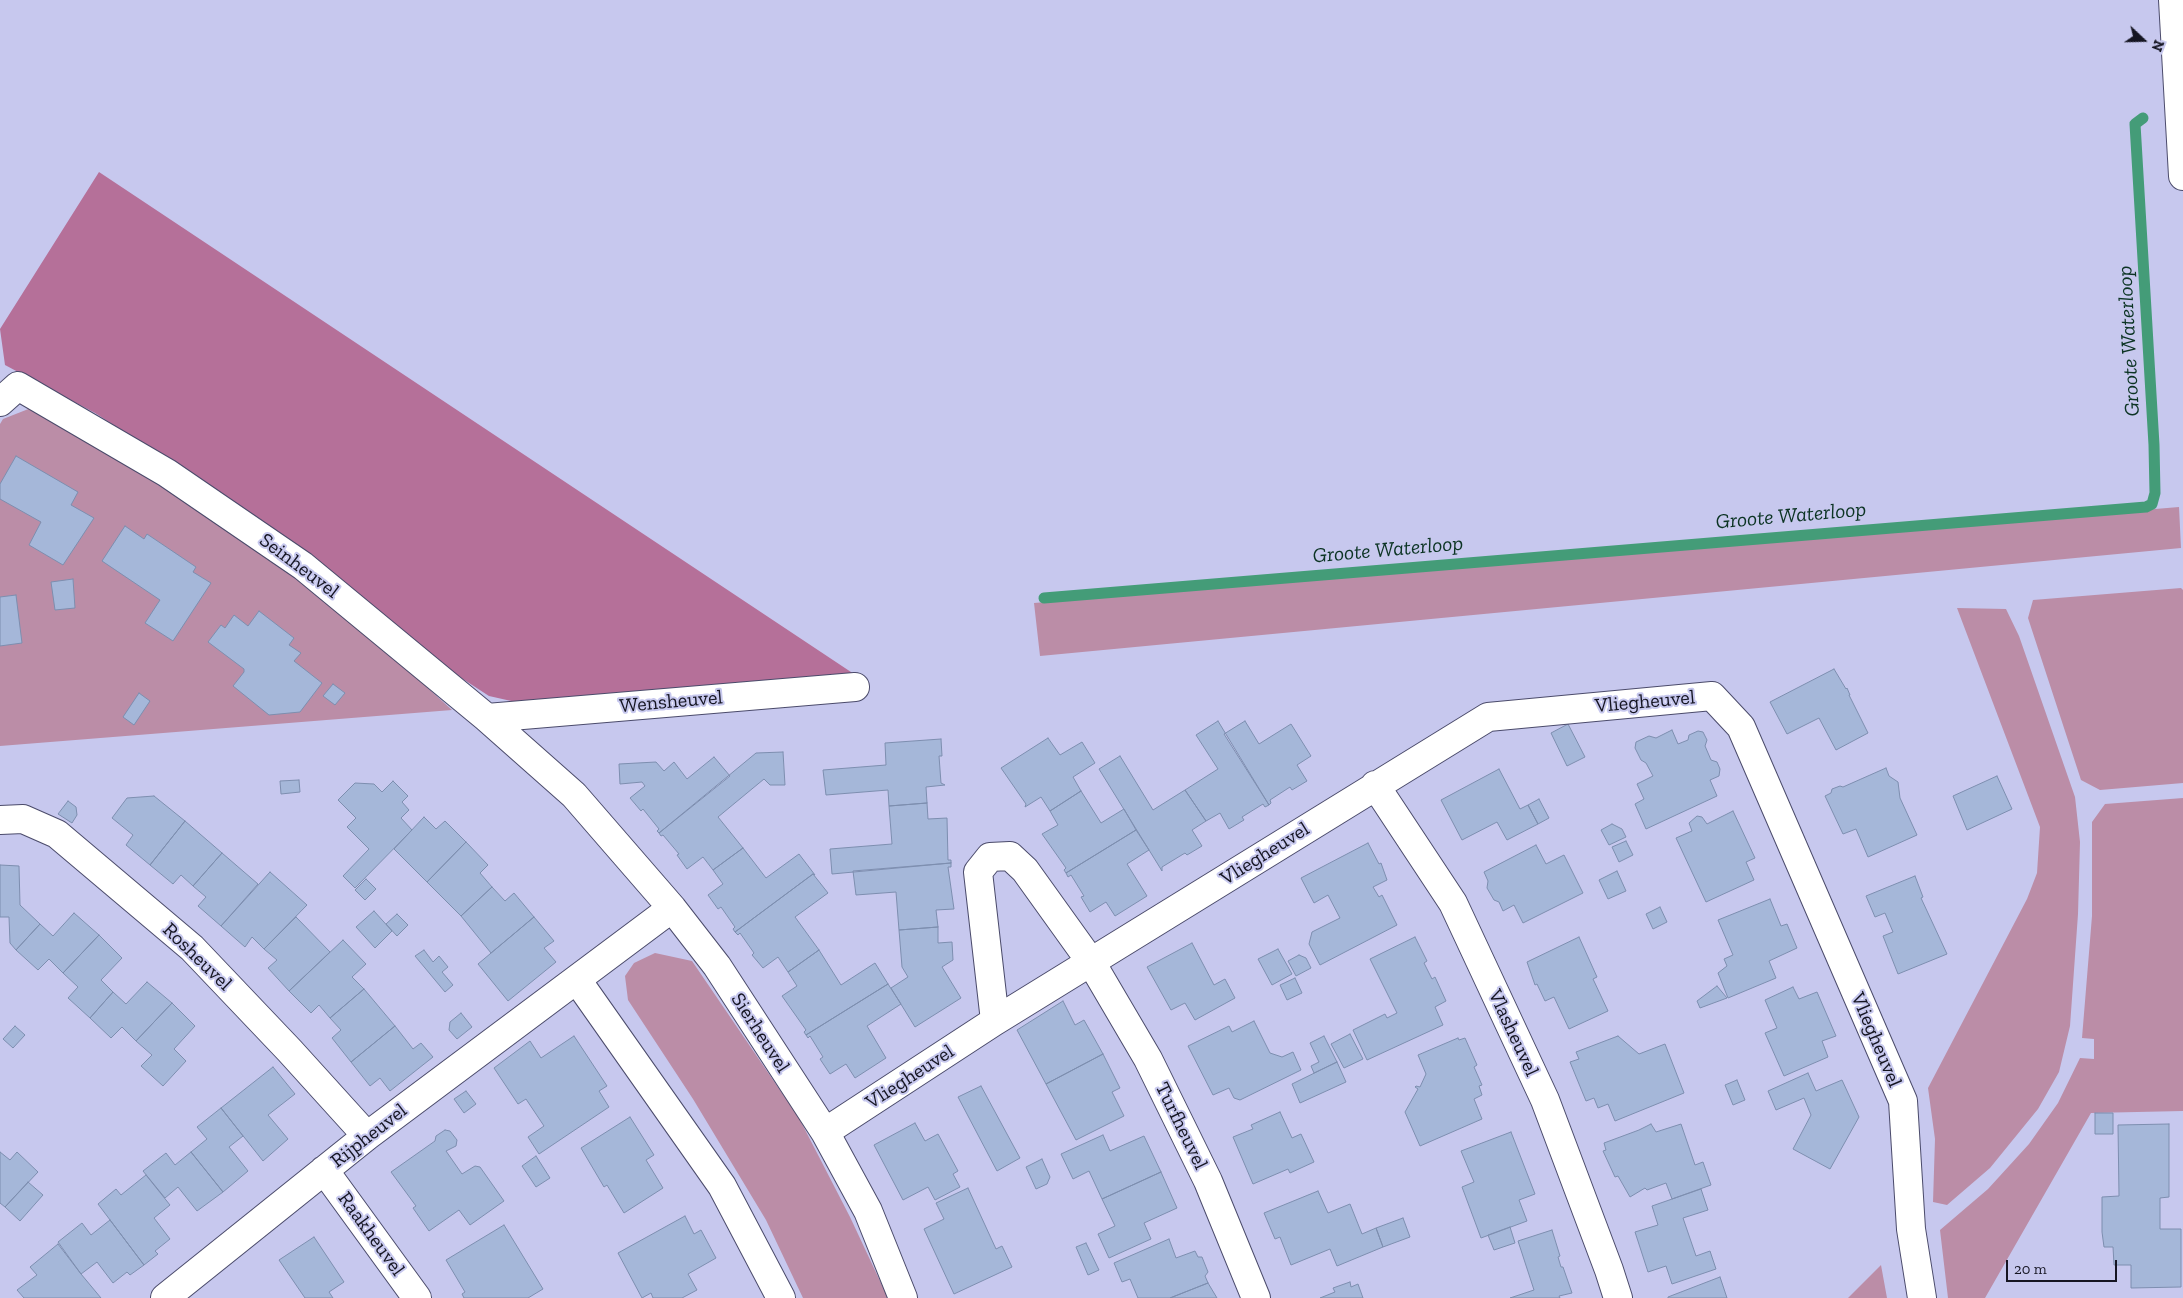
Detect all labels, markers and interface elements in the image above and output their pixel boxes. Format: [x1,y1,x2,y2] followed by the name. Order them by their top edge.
[2118,15,2168,65] north arrow
[2148,38,2167,54] text: N
[2112,265,2146,417] water label: Groote Waterloop
[1715,497,1867,535] water label: Groote Waterloop
[255,528,343,604] street label: Seinheuvel
[1312,531,1464,569] water label: Groote Waterloop
[618,686,724,718] street label: Wensheuvel
[1594,686,1696,718] street label: Vliegheuvel
[1216,817,1314,891] street label: Vliegheuvel
[157,918,237,996] street label: Rosheuvel
[1483,986,1543,1080] street label: Vlasheuvel
[725,989,795,1077] street label: Sierheuvel
[1845,989,1907,1091] street label: Vliegheuvel
[861,1040,959,1114] street label: Vliegheuvel
[1150,1078,1212,1174] street label: Turfheuvel
[326,1099,412,1173] street label: Rijpheuvel
[332,1187,410,1281] street label: Raakheuvel
[2008,1250,2119,1282] scale bar
[2014,1260,2047,1278] text: 20 m

